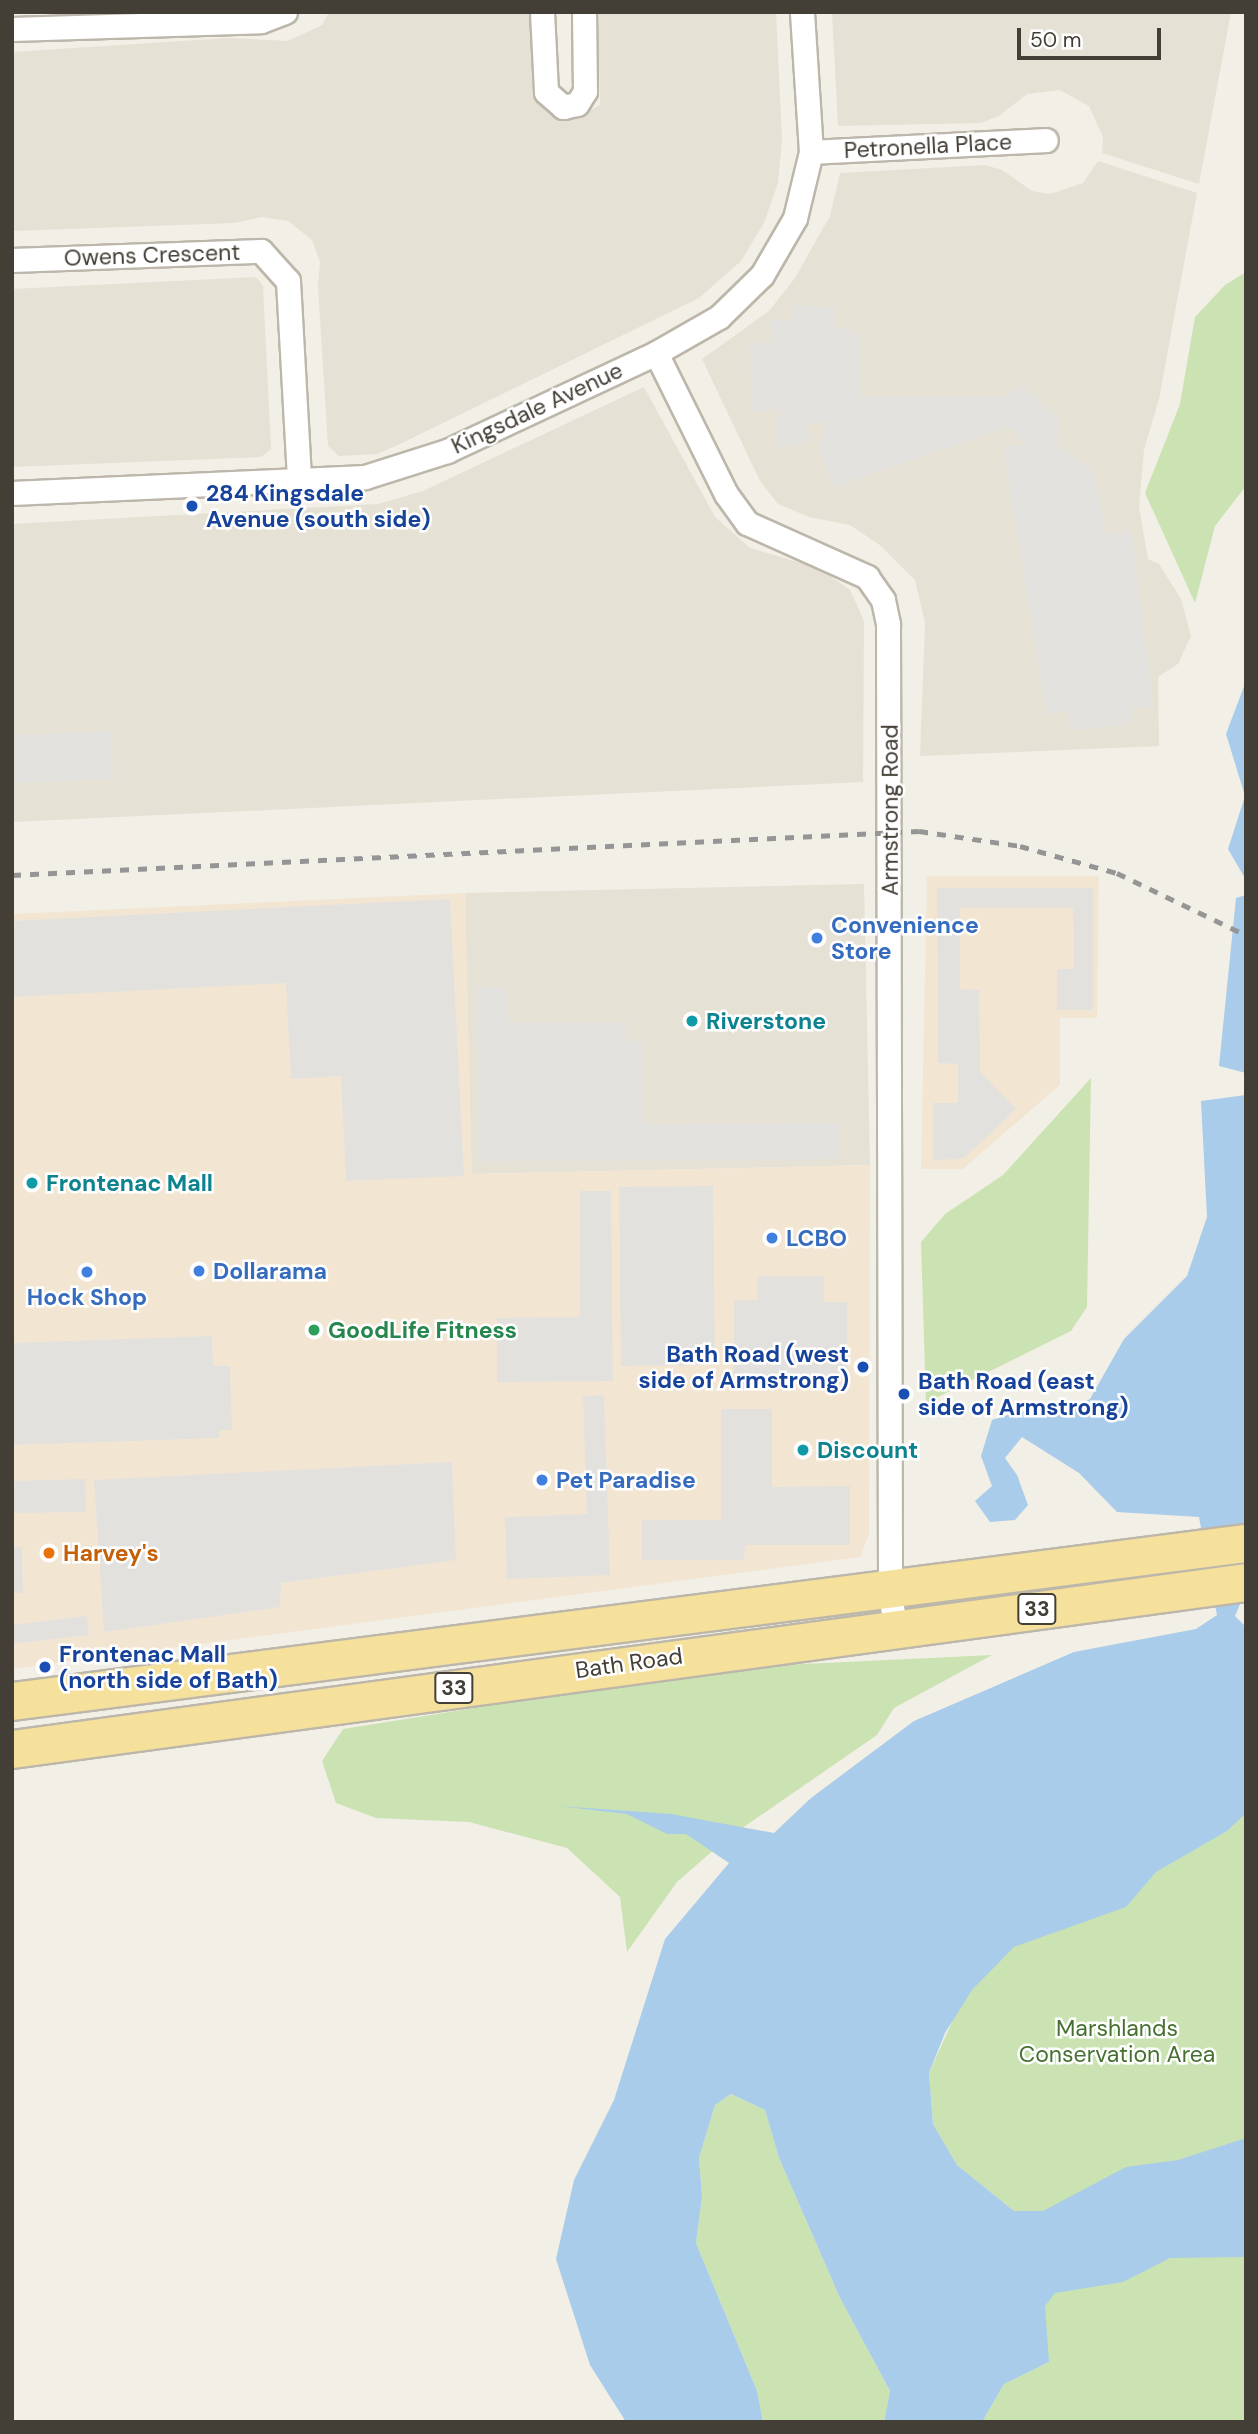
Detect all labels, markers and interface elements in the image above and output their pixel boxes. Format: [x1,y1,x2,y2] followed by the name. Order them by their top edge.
[1020,14,1164,58] scale bar
[1030,26,1081,54] text: 50 m
[843,128,1013,164] street label: Petronella Place
[63,238,241,272] street label: Owens Crescent
[447,356,627,460] street label: Kingsdale Avenue
[206,479,431,533] place label: 284 Kingsdale Avenue (south side)
[184,498,200,514] marker: 284 Kingsdale Avenue (south side)
[876,724,904,896] street label: Armstrong Road
[831,911,979,965] place label: Convenience Store
[809,930,825,946] marker: Convenience Store
[706,1007,826,1035] place label: Riverstone
[684,1013,700,1029] marker: Riverstone
[46,1169,213,1197] place label: Frontenac Mall
[24,1175,40,1191] marker: Frontenac Mall
[786,1224,847,1252] place label: LCBO
[764,1230,780,1246] marker: LCBO
[213,1257,327,1285] place label: Dollarama
[191,1263,207,1279] marker: Dollarama
[79,1264,95,1280] marker: Hock Shop
[27,1283,147,1311] place label: Hock Shop
[328,1316,517,1344] place label: GoodLife Fitness
[306,1322,322,1338] marker: GoodLife Fitness
[639,1340,849,1394] place label: Bath Road (west side of Armstrong)
[855,1359,871,1375] marker: Bath Road (west side of Armstrong)
[918,1367,1128,1421] place label: Bath Road (east side of Armstrong)
[896,1386,912,1402] marker: Bath Road (east side of Armstrong)
[817,1436,918,1464] place label: Discount
[795,1442,811,1458] marker: Discount
[556,1466,696,1494] place label: Pet Paradise
[534,1472,550,1488] marker: Pet Paradise
[63,1539,159,1567] place label: Harvey's
[41,1545,57,1561] marker: Harvey's
[1016,1592,1058,1626] road number: 33
[59,1640,278,1694] place label: Frontenac Mall (north side of Bath)
[574,1642,684,1684] street label: Bath Road
[37,1659,53,1675] marker: Frontenac Mall (north side of Bath)
[433,1670,475,1706] road number: 33
[1019,2014,1215,2068] park label: Marshlands Conservation Area

